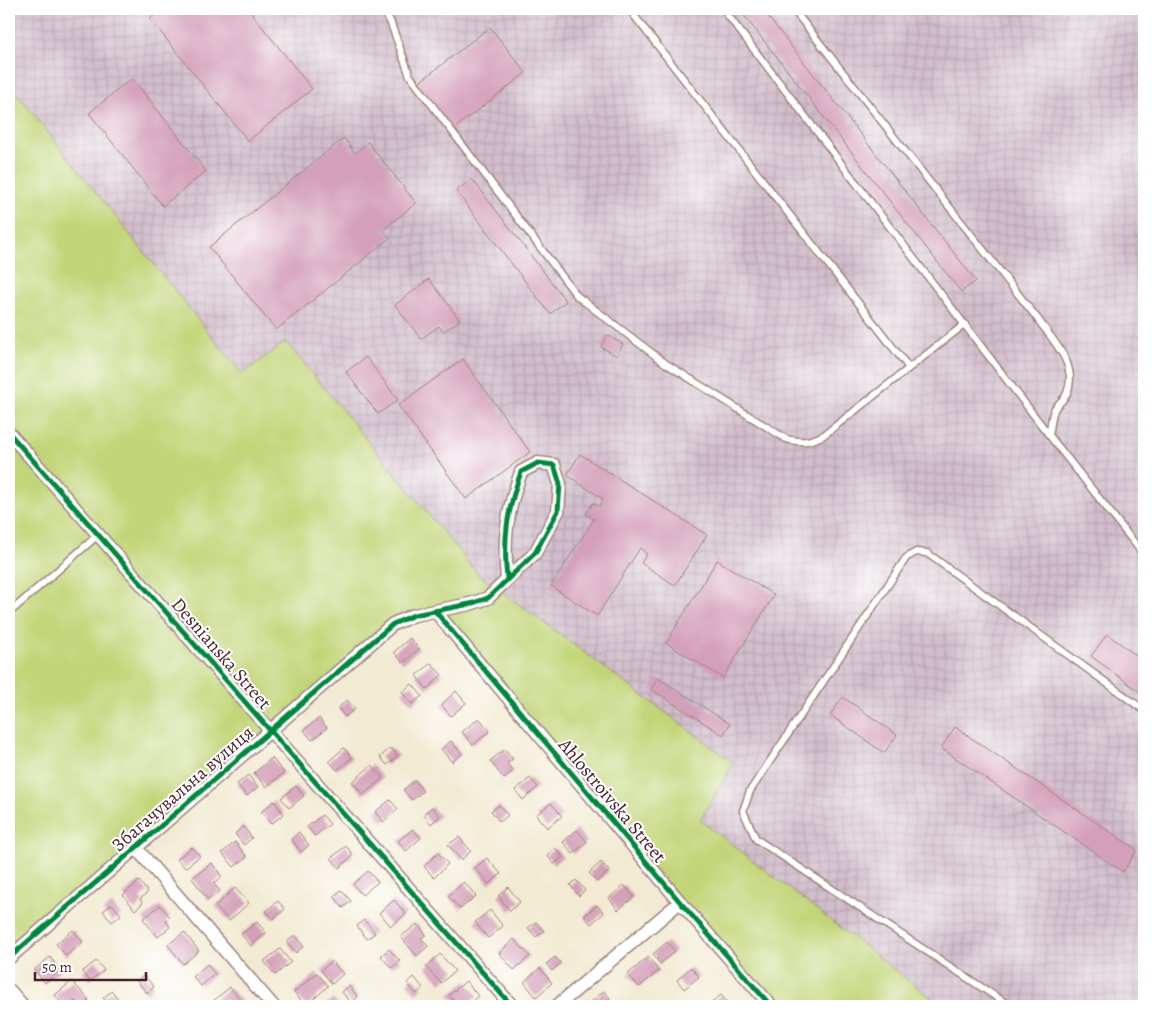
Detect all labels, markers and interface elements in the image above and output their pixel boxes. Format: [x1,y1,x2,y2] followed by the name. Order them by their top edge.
[165,592,277,715] street label: Desnianska Street
[106,720,259,858] street label: Збагачувальна вулиця
[552,732,672,868] street label: Ahlostroivska Street
[35,950,146,982] scale bar
[42,957,72,977] text: 50 m

